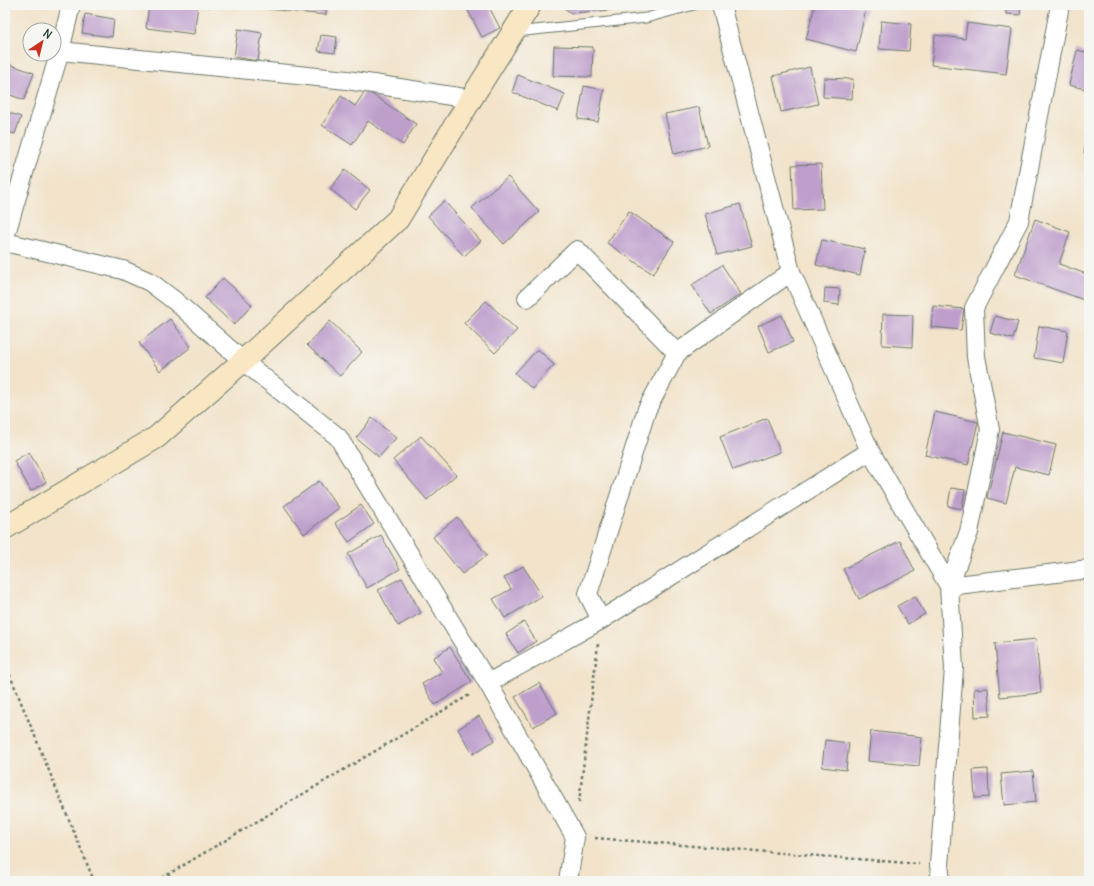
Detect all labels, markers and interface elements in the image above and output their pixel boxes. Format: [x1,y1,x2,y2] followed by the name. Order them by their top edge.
[22,22,62,62] north arrow
[41,26,55,42] text: N

